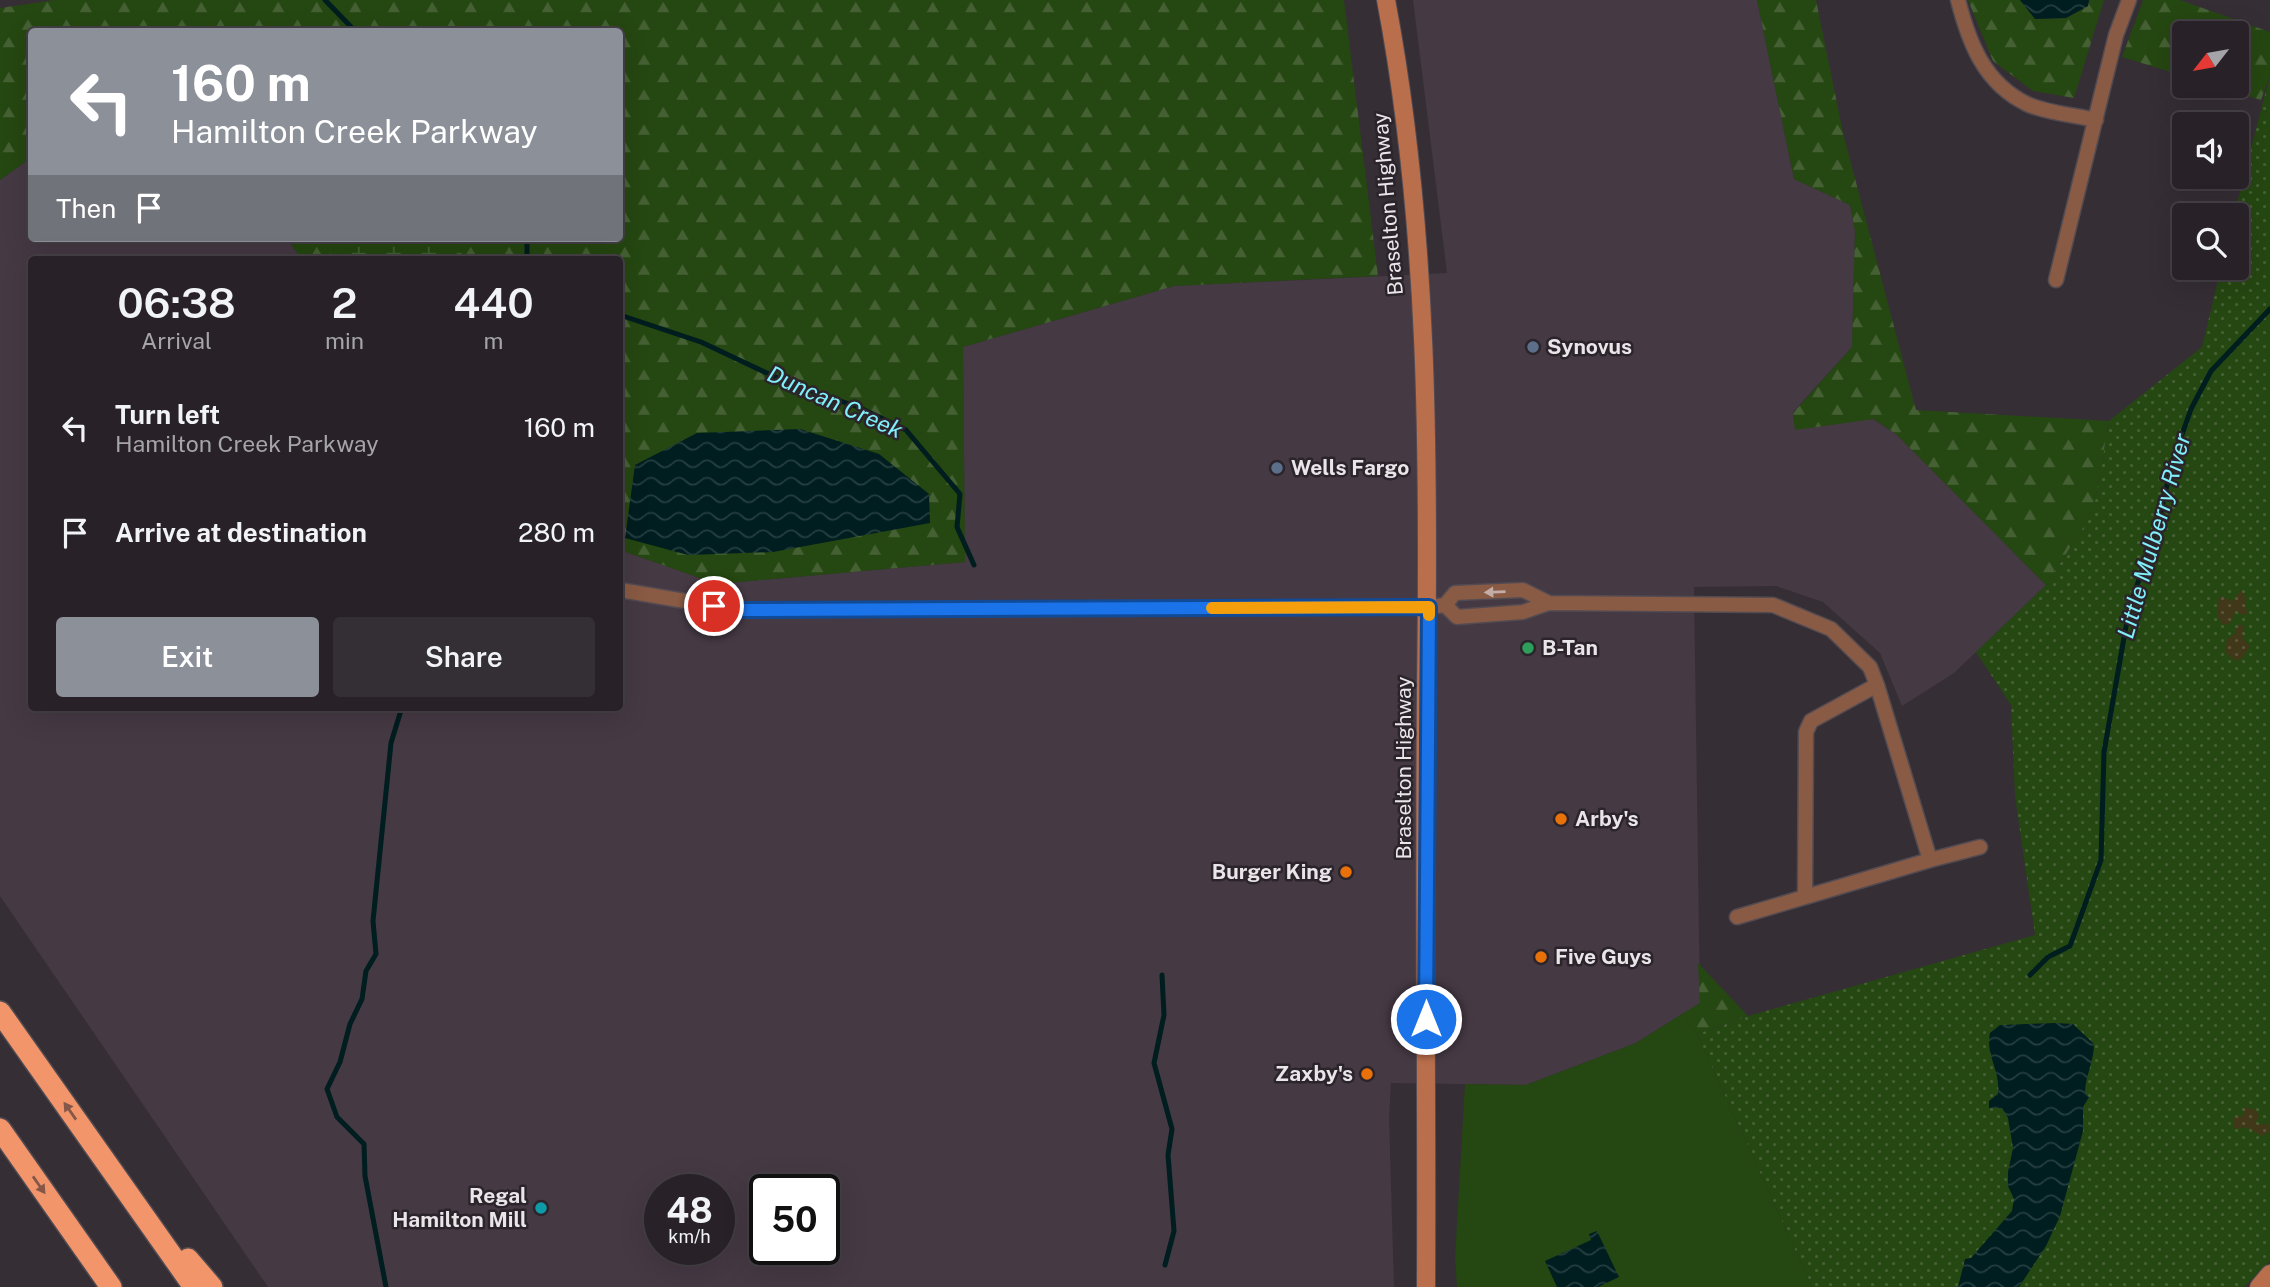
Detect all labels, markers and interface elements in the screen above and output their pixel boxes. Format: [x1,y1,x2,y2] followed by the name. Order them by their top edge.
[2172,21,2249,98] north arrow
[2172,21,2249,280] map controls
[171,54,311,112] text: 160 m
[56,56,147,147] icon: left
[1367,112,1408,296] street label: Braselton Highway
[2172,112,2249,189] button: sound
[171,113,538,150] text: Hamilton Creek Parkway
[130,189,168,227] icon: arrive
[56,193,116,224] text: Then
[2172,203,2249,280] button: search
[117,278,236,327] text: 06:38
[332,278,357,327] text: 2
[453,278,534,327] text: 440
[141,327,212,354] text: Arrival
[325,327,364,354] text: min
[484,327,503,354] text: m
[1547,334,1632,359] place label: Synovus
[1525,339,1541,355] marker: Synovus
[763,360,907,444] water label: Duncan Creek
[115,399,220,430] text: Turn left
[56,409,94,447] icon: left
[524,412,595,443] text: 160 m
[115,430,378,457] text: Hamilton Creek Parkway
[2111,430,2196,641] water label: Little Mulberry River
[1291,455,1409,480] place label: Wells Fargo
[1269,460,1285,476] marker: Wells Fargo
[56,514,94,552] icon: arrive
[115,517,367,548] text: Arrive at destination
[518,517,595,548] text: 280 m
[684,576,744,636] pin
[1484,586,1506,597] one-way arrow
[695,587,733,625] icon: arrive
[56,617,319,697] button: Exit
[333,617,595,697] button: Share
[1542,635,1598,660] place label: B-Tan
[1520,640,1536,656] marker: B-Tan
[1391,676,1416,860] street label: Braselton Highway
[1575,806,1638,831] place label: Arby's
[1553,811,1569,827] marker: Arby's
[1212,859,1332,884] place label: Burger King
[1338,864,1354,880] marker: Burger King
[1555,944,1652,969] place label: Five Guys
[1533,949,1549,965] marker: Five Guys
[1389,982,1463,1056] position arrow
[1275,1061,1353,1086] place label: Zaxby's
[1359,1066,1375,1082] marker: Zaxby's
[63,1102,77,1120] one-way arrow
[749,1174,840,1265] speed limit sign: 50
[32,1175,45,1194] one-way arrow
[392,1183,527,1232] place label: Regal Hamilton Mill
[666,1190,713,1231] text: 48
[533,1200,549,1216] marker: Regal Hamilton Mill
[668,1226,711,1247] text: km/h

